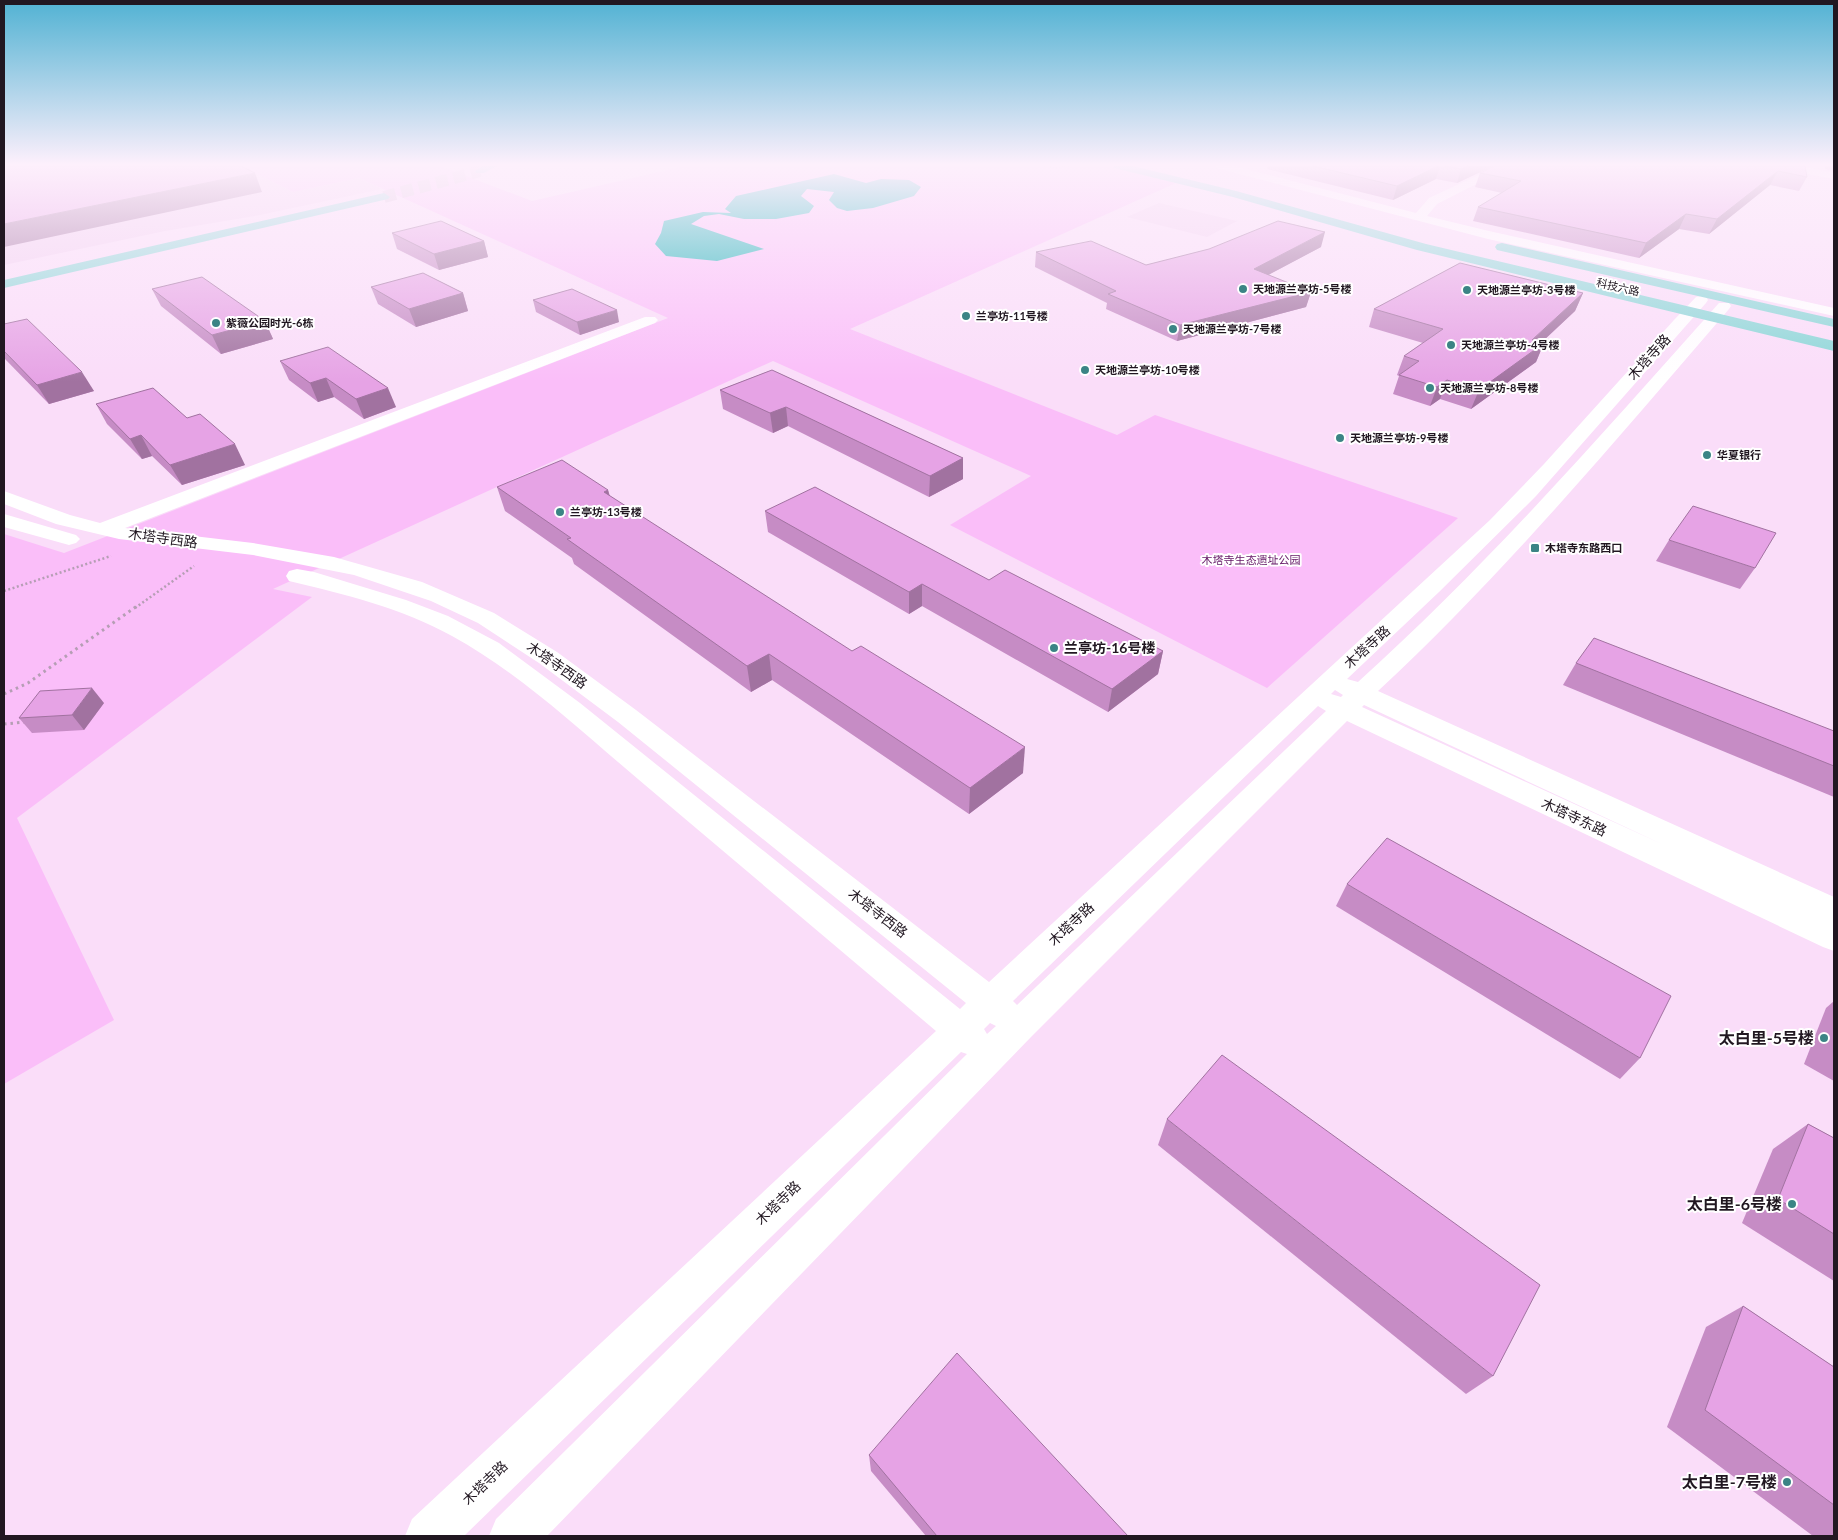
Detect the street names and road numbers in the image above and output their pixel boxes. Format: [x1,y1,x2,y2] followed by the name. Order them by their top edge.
[1595,275,1641,298] street label: 科技六路
[1624,330,1674,383] street label: 木塔寺路
[127,524,199,551] street label: 木塔寺西路
[1340,622,1393,672] street label: 木塔寺路
[524,638,591,692] street label: 木塔寺西路
[1539,794,1610,839] street label: 木塔寺东路
[845,884,911,941] street label: 木塔寺西路
[1044,898,1097,949] street label: 木塔寺路
[752,1177,804,1228] street label: 木塔寺路
[459,1457,511,1508] street label: 木塔寺路

